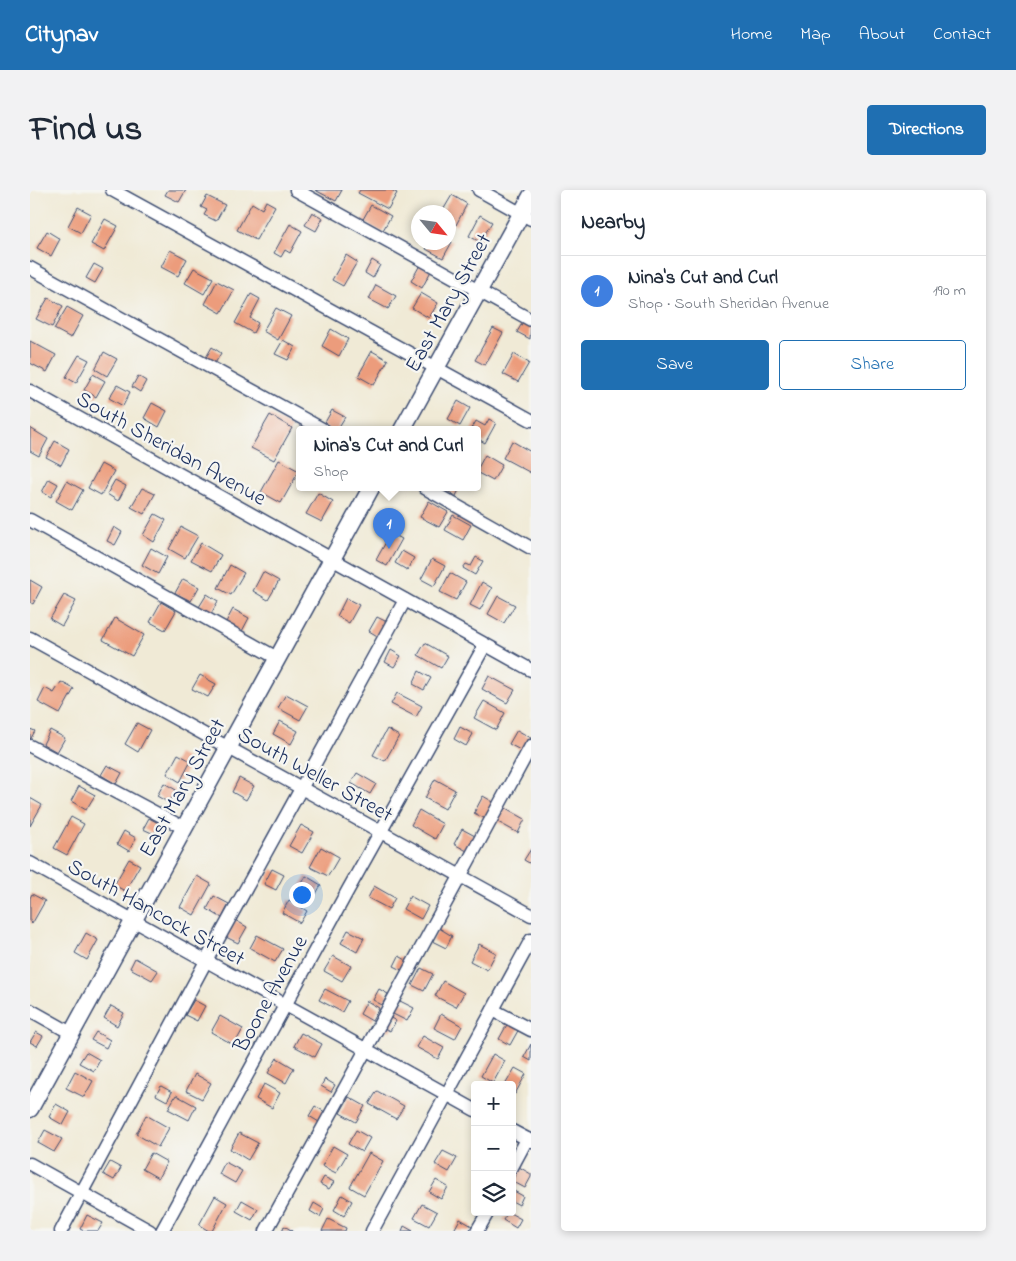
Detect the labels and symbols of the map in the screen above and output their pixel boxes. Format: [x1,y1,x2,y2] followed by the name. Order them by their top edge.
[411,205,456,250] north arrow
[398,228,502,379] street label: East Mary Street
[70,384,272,515] street label: South Sheridan Avenue
[373,508,405,549] pin: 1
[132,713,236,864] street label: East Mary Street
[231,720,399,832] street label: South Weller Street
[61,852,251,976] street label: South Hancock Street
[289,882,315,908] your location
[226,930,317,1060] street label: Boone Avenue

